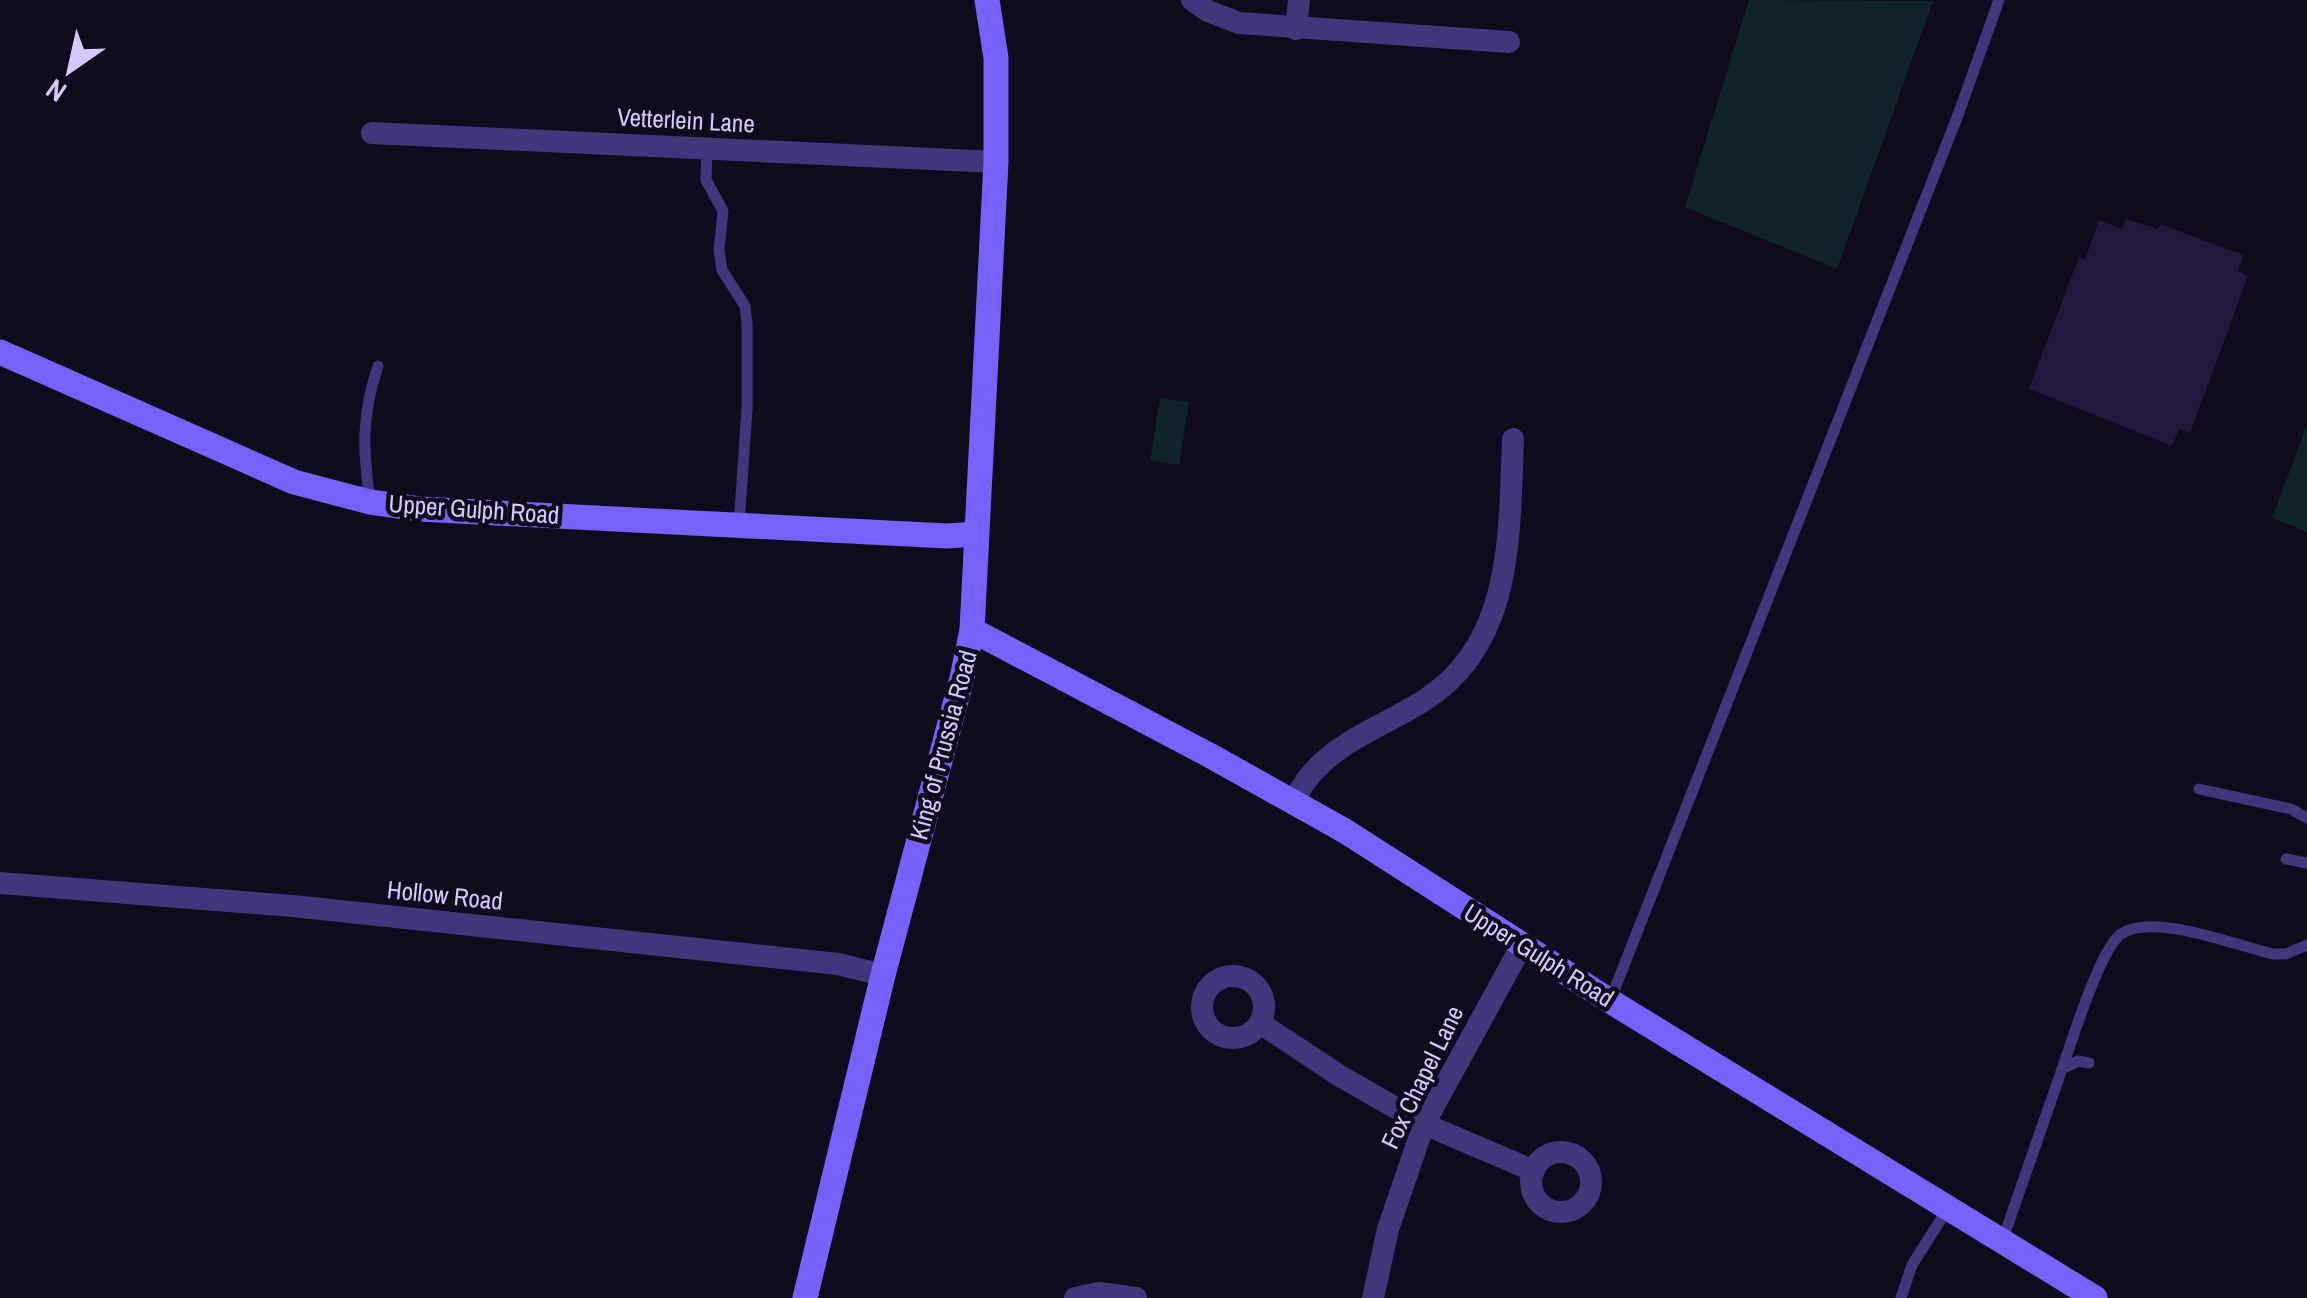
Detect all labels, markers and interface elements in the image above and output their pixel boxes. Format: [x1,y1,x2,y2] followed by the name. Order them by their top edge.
[20,20,120,120] north arrow
[39,70,74,111] text: N
[616,99,756,141] street label: Vetterlein Lane
[388,486,560,532] street label: Upper Gulph Road
[901,646,985,844] street label: King of Prussia Road
[385,872,505,918] street label: Hollow Road
[1458,895,1620,1015] street label: Upper Gulph Road
[1373,1000,1471,1154] street label: Fox Chapel Lane

